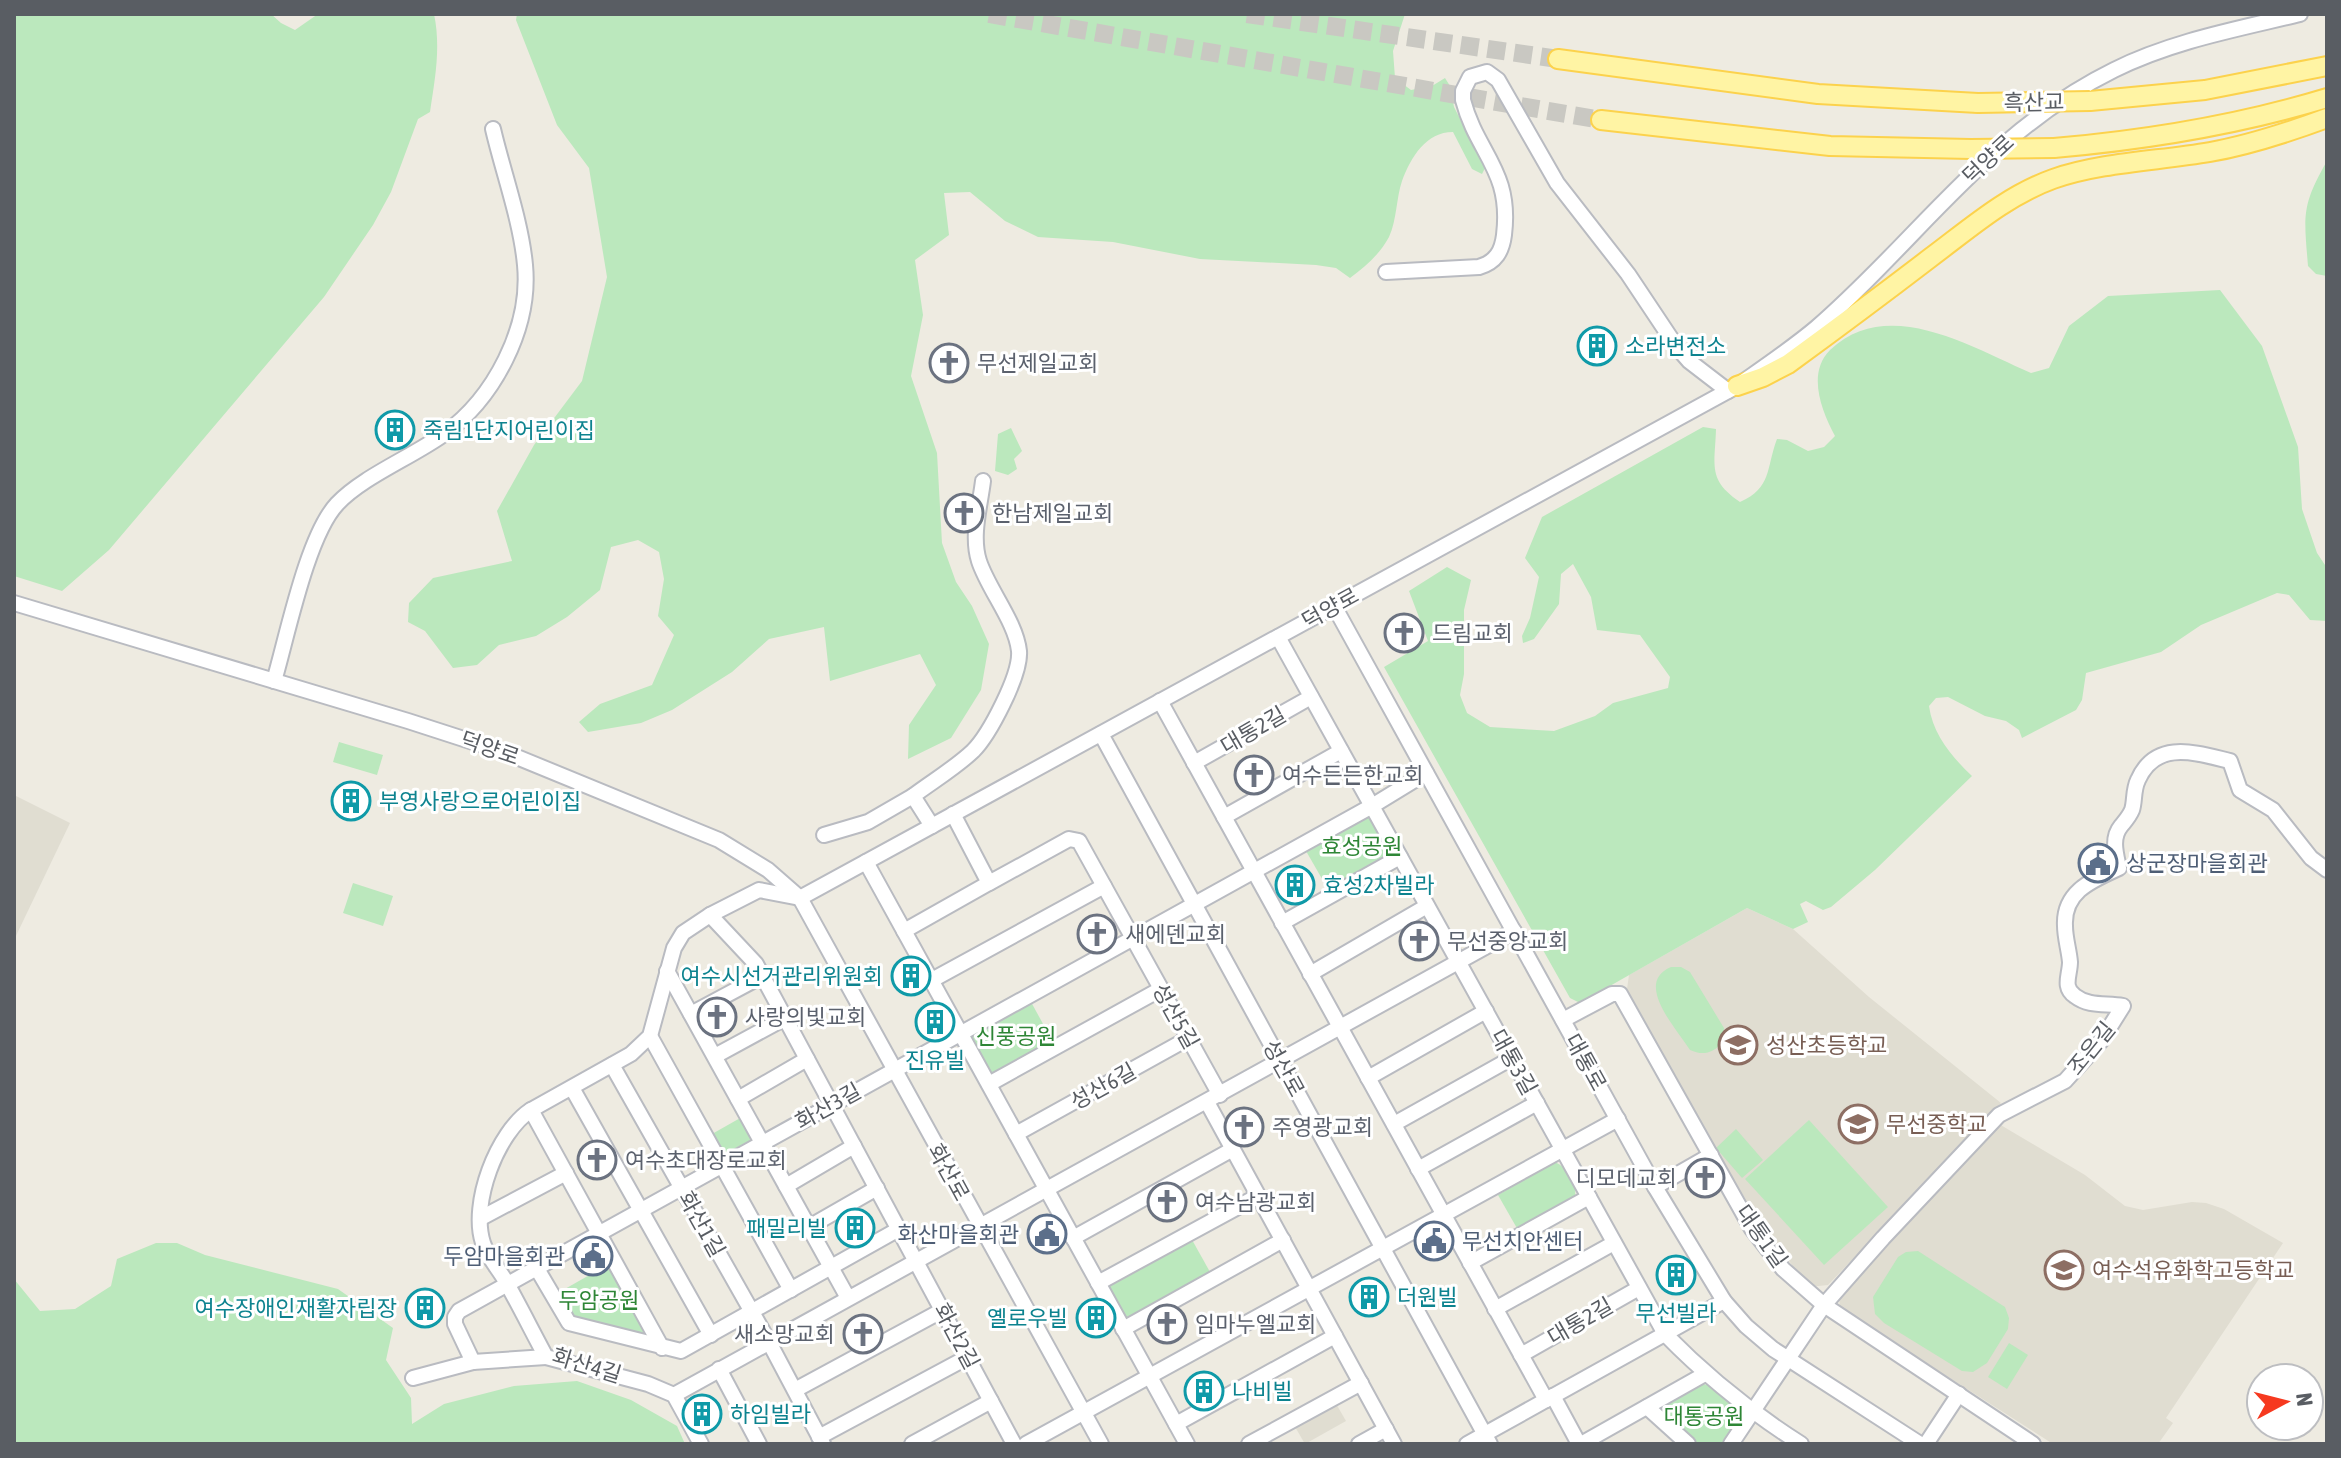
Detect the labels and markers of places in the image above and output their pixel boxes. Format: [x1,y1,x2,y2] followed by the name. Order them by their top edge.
[1576,325,1618,367] building icon: 소라변전소
[1625,333,1726,359] place label: 소라변전소
[928,342,970,384] church icon: 무선제일교회
[977,350,1098,376] place label: 무선제일교회
[374,409,416,451] building icon: 죽림1단지어린이집
[423,417,595,443] place label: 죽림1단지어린이집
[943,492,985,534] church icon: 한남제일교회
[992,500,1113,526] place label: 한남제일교회
[1383,612,1425,654] church icon: 드림교회
[1432,620,1513,646] place label: 드림교회
[1233,754,1275,796] church icon: 여수든든한교회
[1282,762,1424,788] place label: 여수든든한교회
[330,780,372,822] building icon: 부영사랑으로어린이집
[379,788,581,814] place label: 부영사랑으로어린이집
[2077,842,2119,884] public building icon: 상군장마을회관
[2126,850,2268,876] place label: 상군장마을회관
[1274,864,1316,906] building icon: 효성2차빌라
[1323,872,1435,898] place label: 효성2차빌라
[1076,913,1118,955] church icon: 새에덴교회
[1398,920,1440,962] church icon: 무선중앙교회
[1125,921,1226,947] place label: 새에덴교회
[1447,928,1568,954] place label: 무선중앙교회
[890,955,932,997] building icon: 여수시선거관리위원회
[681,963,883,989] place label: 여수시선거관리위원회
[696,996,738,1038] church icon: 사랑의빛교회
[914,1001,956,1043] building icon: 진유빌
[745,1004,866,1030] place label: 사랑의빛교회
[1717,1024,1759,1066] school or university icon: 성산초등학교
[1766,1032,1887,1058] place label: 성산초등학교
[905,1047,965,1073] place label: 진유빌
[1837,1103,1879,1145] school or university icon: 무선중학교
[1223,1106,1265,1148] church icon: 주영광교회
[1886,1111,1987,1137] place label: 무선중학교
[1272,1114,1373,1140] place label: 주영광교회
[576,1139,618,1181] church icon: 여수초대장로교회
[625,1147,787,1173] place label: 여수초대장로교회
[1684,1157,1726,1199] church icon: 디모데교회
[1576,1165,1677,1191] place label: 디모데교회
[1146,1181,1188,1223] church icon: 여수남광교회
[1195,1189,1316,1215] place label: 여수남광교회
[834,1207,876,1249] building icon: 패밀리빌
[1026,1213,1068,1255] public building icon: 화산마을회관
[746,1215,827,1241] place label: 패밀리빌
[1413,1220,1455,1262] public building icon: 무선치안센터
[898,1221,1019,1247] place label: 화산마을회관
[1462,1228,1583,1254] place label: 무선치안센터
[572,1235,614,1277] public building icon: 두암마을회관
[444,1243,565,1269] place label: 두암마을회관
[2043,1249,2085,1291] school or university icon: 여수석유화학고등학교
[1655,1254,1697,1296] building icon: 무선빌라
[2092,1257,2294,1283] place label: 여수석유화학고등학교
[1348,1276,1390,1318] building icon: 더원빌
[1397,1284,1458,1310] place label: 더원빌
[404,1287,446,1329] building icon: 여수장애인재활자립장
[195,1295,397,1321] place label: 여수장애인재활자립장
[1075,1297,1117,1339] building icon: 옐로우빌
[1636,1300,1716,1326] place label: 무선빌라
[1146,1303,1188,1345] church icon: 임마누엘교회
[987,1305,1068,1331] place label: 옐로우빌
[1195,1311,1316,1337] place label: 임마누엘교회
[842,1313,884,1355] church icon: 새소망교회
[734,1321,835,1347] place label: 새소망교회
[1183,1370,1225,1412] building icon: 나비빌
[1232,1378,1293,1404] place label: 나비빌
[681,1393,723,1435] building icon: 하임빌라
[730,1401,811,1427] place label: 하임빌라

